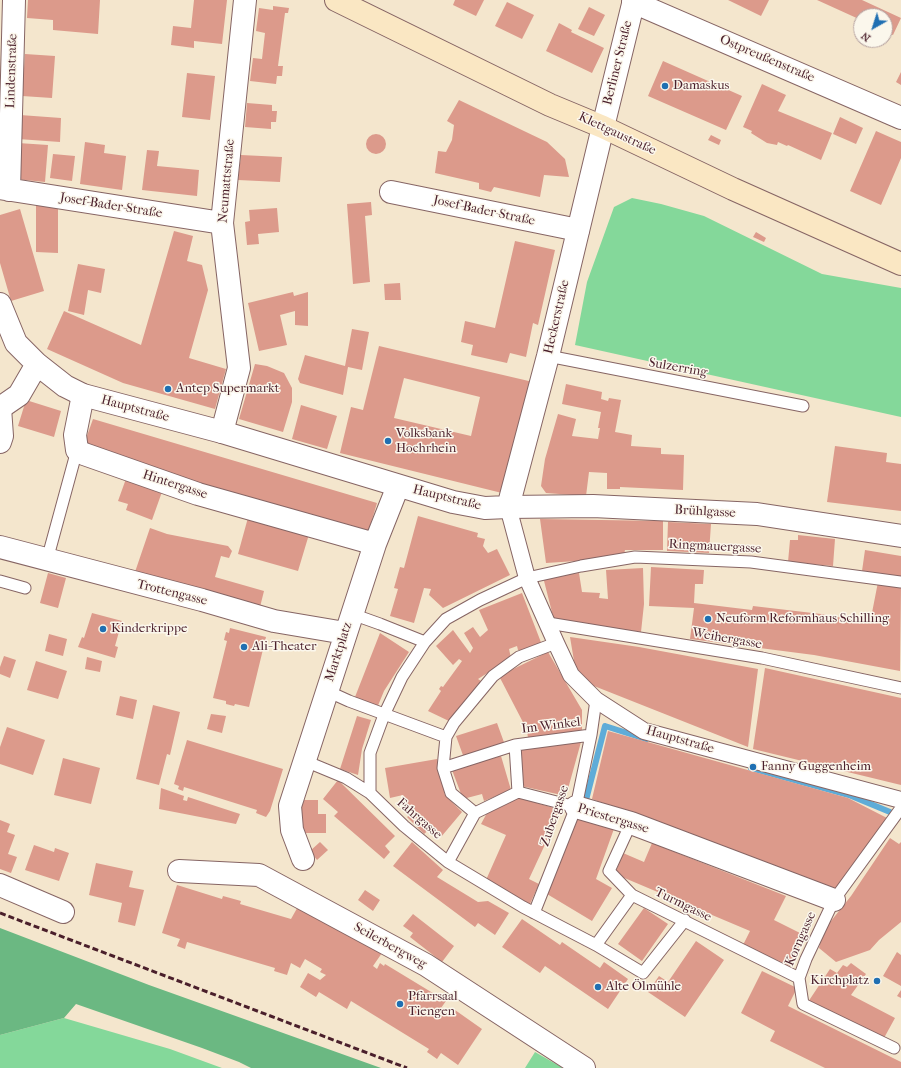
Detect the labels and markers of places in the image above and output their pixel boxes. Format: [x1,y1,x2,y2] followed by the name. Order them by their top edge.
[673,78,729,94] place label: Damaskus
[660,81,670,91] marker: Damaskus
[176,381,279,397] place label: Antep Supermarkt
[163,384,173,394] marker: Antep Supermarkt
[396,426,456,457] place label: Volksbank Hochrhein
[383,436,393,446] marker: Volksbank Hochrhein
[716,611,889,627] place label: Neuform Reformhaus Schilling
[703,614,713,624] marker: Neuform Reformhaus Schilling
[111,621,187,637] place label: Kinderkrippe
[98,624,108,634] marker: Kinderkrippe
[252,639,317,655] place label: Ali-Theater
[239,642,249,652] marker: Ali-Theater
[761,759,871,775] place label: Fanny Guggenheim
[748,762,758,772] marker: Fanny Guggenheim
[810,973,869,989] place label: Kirchplatz
[872,976,882,986] marker: Kirchplatz
[606,979,681,995] place label: Alte Ölmühle
[593,982,603,992] marker: Alte Ölmühle
[408,989,458,1020] place label: Pfarrsaal Tiengen
[395,999,405,1009] marker: Pfarrsaal Tiengen

